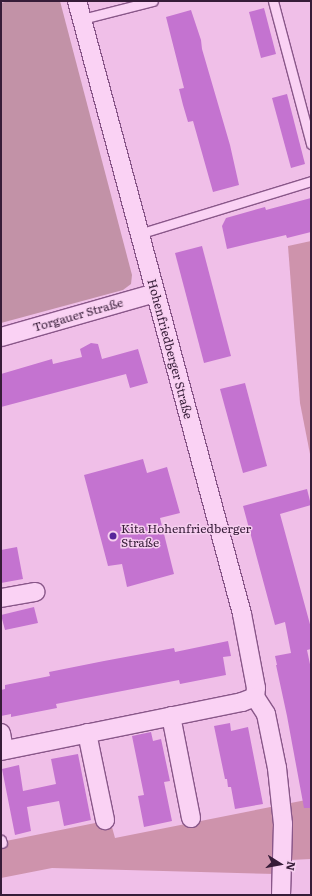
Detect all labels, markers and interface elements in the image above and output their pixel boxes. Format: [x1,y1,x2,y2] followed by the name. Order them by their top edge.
[144,277,196,421] street label: Hohenfriedberger Straße
[31,295,125,335] street label: Torgauer Straße
[121,522,251,550] place label: Kita Hohenfriedberger Straße
[108,531,118,541] marker: Kita Hohenfriedberger Straße
[260,844,300,884] north arrow
[283,860,301,872] text: N

